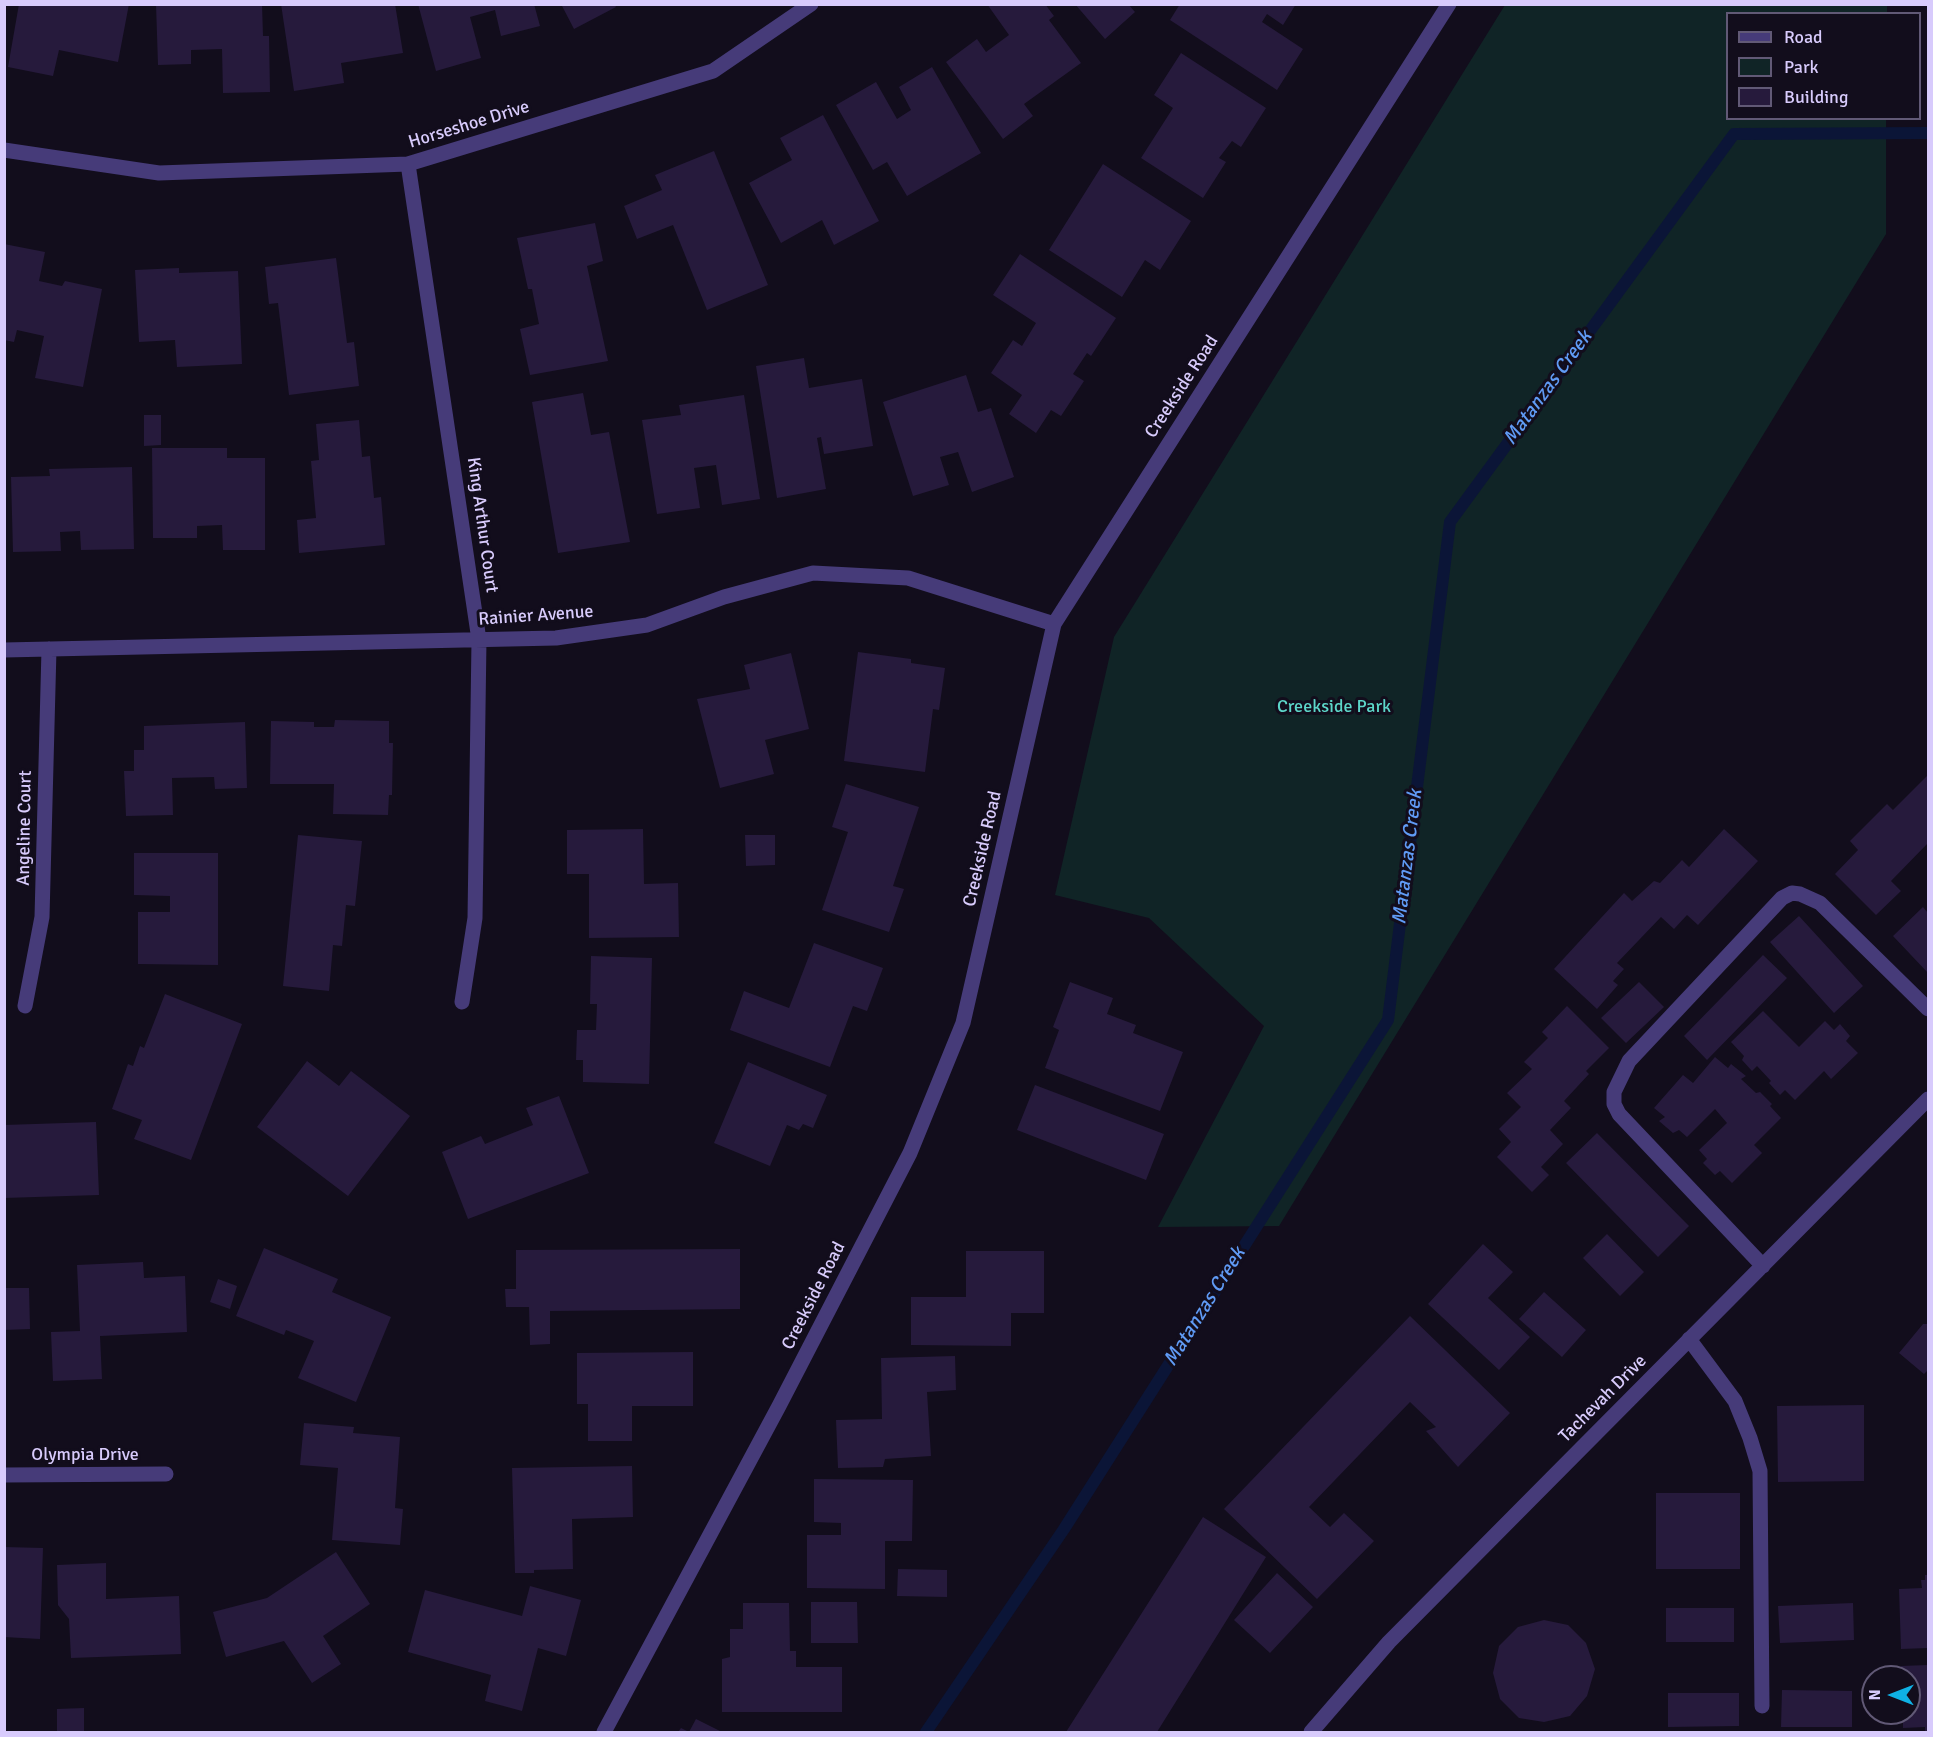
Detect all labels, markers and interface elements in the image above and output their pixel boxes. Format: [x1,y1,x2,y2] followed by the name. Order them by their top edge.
[1726,12,1921,120] legend
[1784,26,1823,48] text: Road
[1784,56,1819,78] text: Park
[1784,86,1848,108] text: Building
[406,96,532,154] street label: Horseshoe Drive
[1498,326,1598,450] water label: Matanzas Creek
[1141,332,1223,442] street label: Creekside Road
[462,456,502,594] street label: King Arthur Court
[478,601,594,631] street label: Rainier Avenue
[1277,696,1391,718] park label: Creekside Park
[13,770,37,886] street label: Angeline Court
[1388,788,1428,926] water label: Matanzas Creek
[959,789,1007,909] street label: Creekside Road
[778,1239,850,1353] street label: Creekside Road
[1159,1243,1251,1371] water label: Matanzas Creek
[1555,1351,1651,1447] street label: Tachevah Drive
[31,1444,139,1466] street label: Olympia Drive
[1861,1665,1921,1725] north arrow
[1865,1689,1885,1701] text: N

